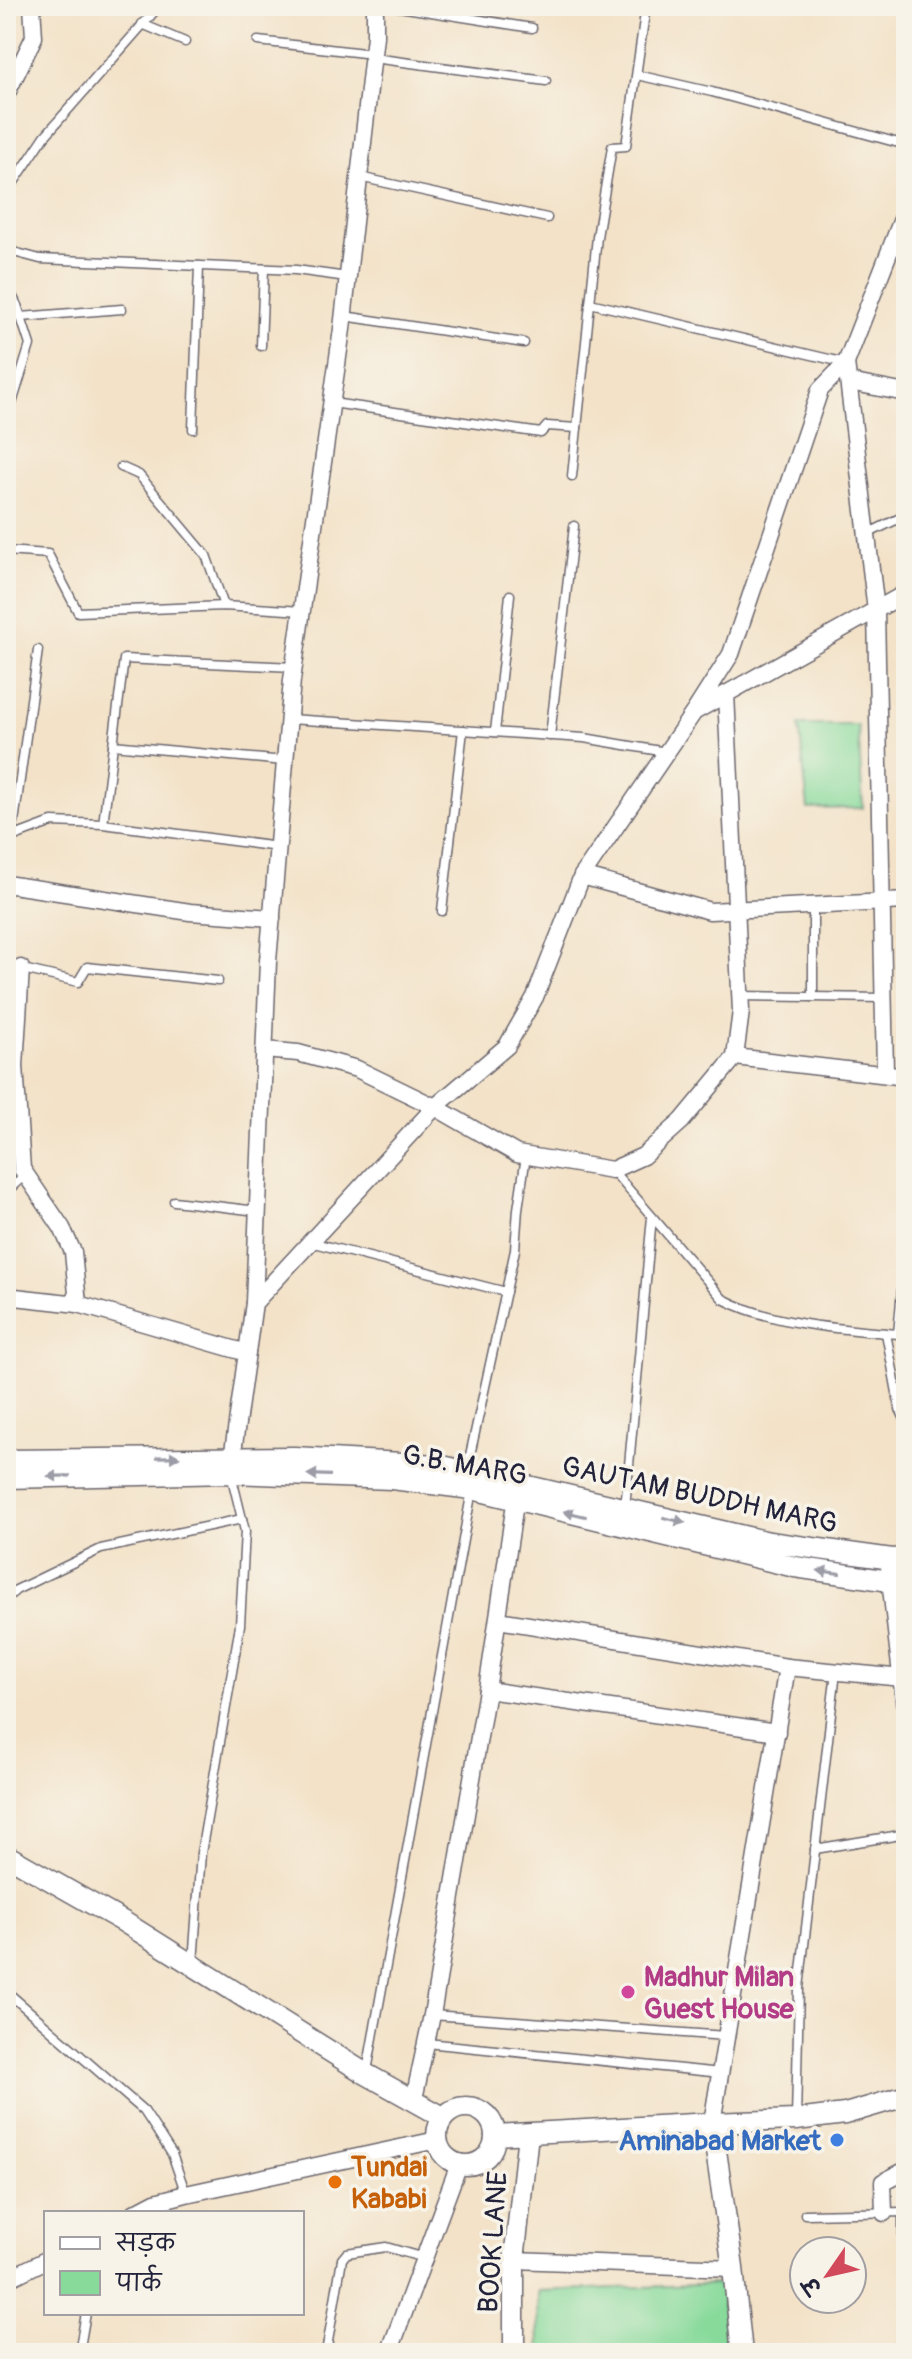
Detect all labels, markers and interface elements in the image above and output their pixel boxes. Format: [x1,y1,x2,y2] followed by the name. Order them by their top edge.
[400,1437,530,1494] street label: G.B. MARG
[559,1449,841,1542] street label: GAUTAM BUDDH MARG
[156,1451,181,1464] one-way arrow
[306,1469,331,1482] one-way arrow
[46,1470,71,1483] one-way arrow
[563,1508,588,1520] one-way arrow
[661,1514,686,1526] one-way arrow
[816,1565,841,1578] one-way arrow
[644,1960,795,2027] place label: Madhur Milan Guest House
[619,1983,637,2001] marker: Madhur Milan Guest House
[618,2124,822,2159] place label: Aminabad Market
[828,2131,846,2149] marker: Aminabad Market
[350,2150,427,2217] place label: Tundai Kababi
[471,2170,516,2314] street label: BOOK LANE
[326,2173,344,2191] marker: Tundai Kababi
[44,2211,304,2315] legend
[114,2229,177,2258] text: सड़क
[788,2235,868,2315] north arrow
[114,2264,163,2298] text: पार्क
[795,2270,829,2301] text: उ

